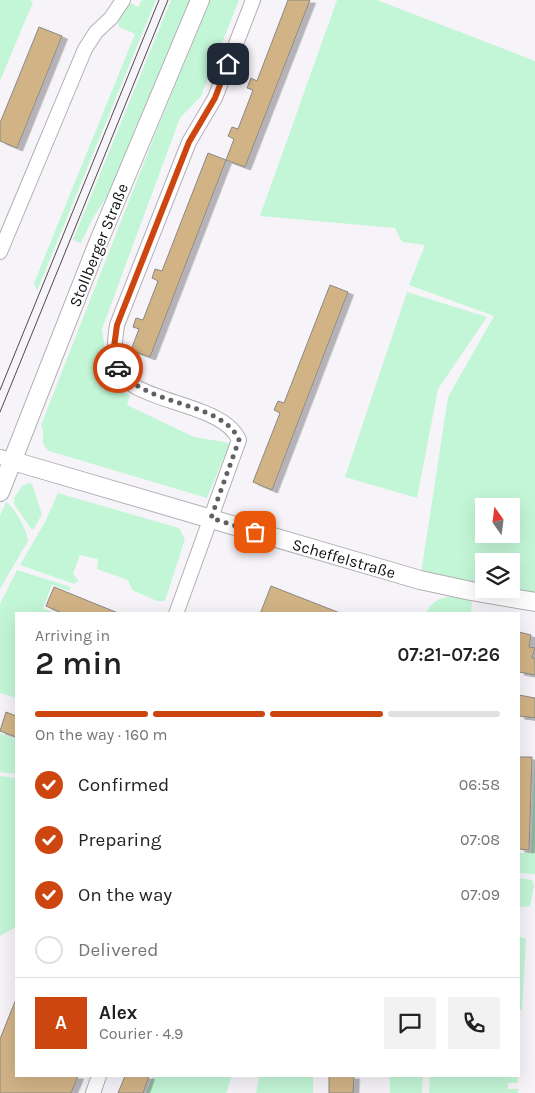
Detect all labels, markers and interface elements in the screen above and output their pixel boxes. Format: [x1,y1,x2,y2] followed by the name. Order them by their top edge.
[207,43,249,85] pin
[214,50,242,78] icon: home
[65,181,132,310] street label: Stollberger Straße
[93,343,143,393] courier
[104,354,132,382] icon: car
[475,498,520,542] north arrow
[475,498,520,598] map controls
[234,511,276,553] pin
[241,518,269,546] icon: bag
[290,535,398,582] street label: Scheffelstraße
[475,553,520,598] button: layers
[35,626,110,645] text: Arriving in
[397,644,500,666] text: 07:21–07:26
[35,645,122,682] text: 2 min
[35,725,168,744] text: On the way · 160 m
[35,771,63,799] icon: check
[78,774,169,796] text: Confirmed
[459,775,500,794] text: 06:58
[35,826,63,854] icon: check
[78,829,161,851] text: Preparing
[460,830,500,849] text: 07:08
[35,881,63,909] icon: check
[78,884,172,906] text: On the way
[461,885,500,904] text: 07:09
[78,939,158,961] text: Delivered
[384,997,436,1049] button: chat
[448,997,500,1049] button: phone
[99,1002,137,1024] text: Alex
[55,1012,67,1034] text: A
[99,1024,183,1043] text: Courier · 4.9

